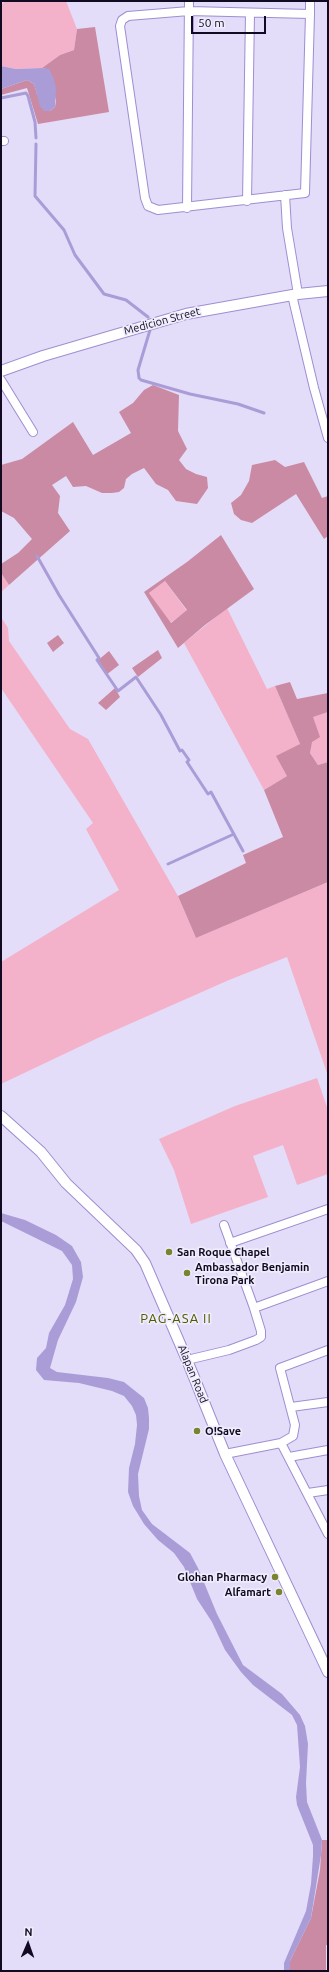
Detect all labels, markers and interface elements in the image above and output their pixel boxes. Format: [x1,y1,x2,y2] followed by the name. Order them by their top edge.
[193,8,268,34] scale bar
[198,16,225,29] text: 50 m
[122,304,202,338] street label: Medicion Street
[177,1245,270,1259] place label: San Roque Chapel
[164,1247,174,1257] marker: San Roque Chapel
[195,1260,310,1286] place label: Ambassador Benjamin Tirona Park
[182,1268,192,1278] marker: Ambassador Benjamin Tirona Park
[140,1311,212,1327] district label: PAG-ASA II
[175,1343,211,1405] street label: Alapan Road
[205,1424,241,1438] place label: O!Save
[192,1426,202,1436] marker: O!Save
[177,1570,267,1584] place label: Glohan Pharmacy
[270,1572,280,1582] marker: Glohan Pharmacy
[225,1585,271,1599] place label: Alfamart
[274,1587,284,1597] marker: Alfamart
[8,1924,48,1964] north arrow
[24,1926,33,1938] text: N

